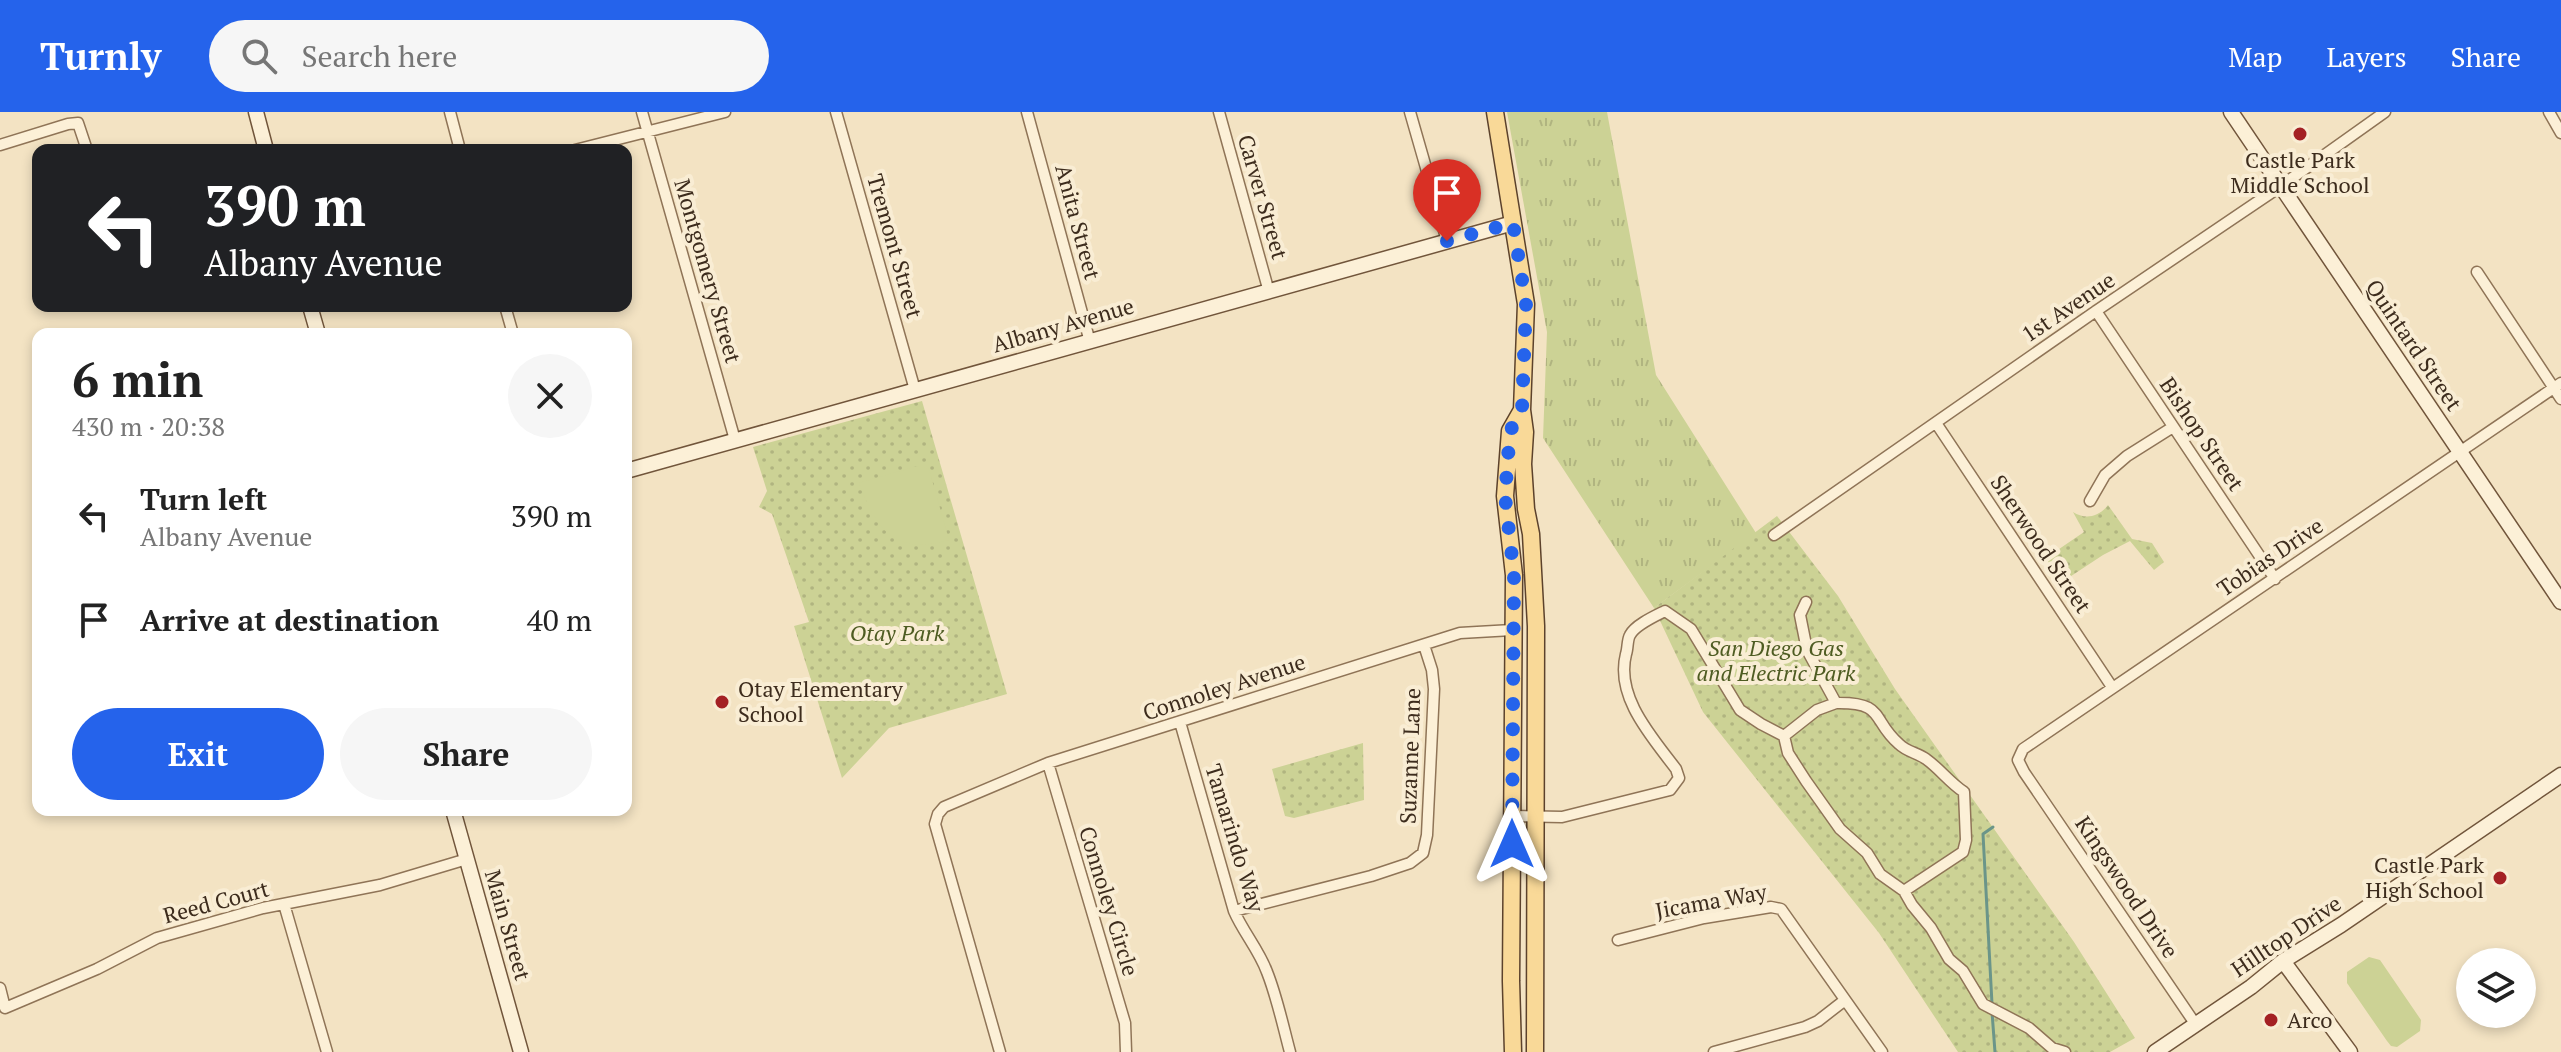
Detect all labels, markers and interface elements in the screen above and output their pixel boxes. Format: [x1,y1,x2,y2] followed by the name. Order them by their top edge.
[209,20,769,92] search box
[40,31,161,81] text: Turnly
[237,34,281,78] icon: search
[301,36,457,76] text: Search here
[2228,38,2282,75] text: Map
[2326,38,2407,75] text: Layers
[2451,38,2521,75] text: Share
[2291,125,2309,143] marker: Castle Park Middle School
[1232,131,1295,263] street label: Carver Street
[2230,145,2370,199] place label: Castle Park Middle School
[1413,159,1481,241] pin
[1049,161,1108,283] street label: Anita Street
[204,168,366,242] text: 390 m
[861,170,930,321] street label: Tremont Street
[1425,171,1469,215] icon: arrive
[668,175,749,366] street label: Montgomery Street
[72,176,176,280] icon: left
[204,239,443,286] text: Albany Avenue
[2016,265,2120,348] street label: 1st Avenue
[2360,273,2469,416] street label: Quintard Street
[989,290,1137,359] street label: Albany Avenue
[72,347,203,411] text: 6 min
[508,354,592,438] button: close
[2154,371,2251,496] street label: Bishop Street
[72,409,225,443] text: 430 m · 20:38
[1984,469,2098,618] street label: Sherwood Street
[140,479,267,519] text: Turn left
[72,494,116,538] icon: left
[511,496,592,536] text: 390 m
[2211,511,2328,603] street label: Tobias Drive
[140,519,312,553] text: Albany Avenue
[72,598,116,642] icon: arrive
[140,600,439,640] text: Arrive at destination
[527,600,592,640] text: 40 m
[850,618,945,647] park label: Otay Park
[1697,633,1856,687] park label: San Diego Gas and Electric Park
[1139,647,1309,726] street label: Connoley Avenue
[738,674,904,728] place label: Otay Elementary School
[1393,687,1426,825] street label: Suzanne Lane
[713,693,731,711] marker: Otay Elementary School
[72,708,324,800] button: Exit
[340,708,592,800] button: Share
[1199,760,1272,916] street label: Tamarindo Way
[1470,802,1554,886] position arrow
[2069,810,2186,963] street label: Kingswood Drive
[1073,822,1146,979] street label: Connoley Circle
[2366,850,2485,904] place label: Castle Park High School
[479,866,538,984] street label: Main Street
[2491,869,2509,887] marker: Castle Park High School
[160,873,272,930] street label: Reed Court
[1653,876,1770,925] street label: Jicama Way
[2225,888,2346,983] street label: Hilltop Drive
[2456,948,2536,1028] map controls
[2456,948,2536,1028] button: layers
[2287,1005,2333,1034] place label: Arco
[2262,1011,2280,1029] marker: Arco

